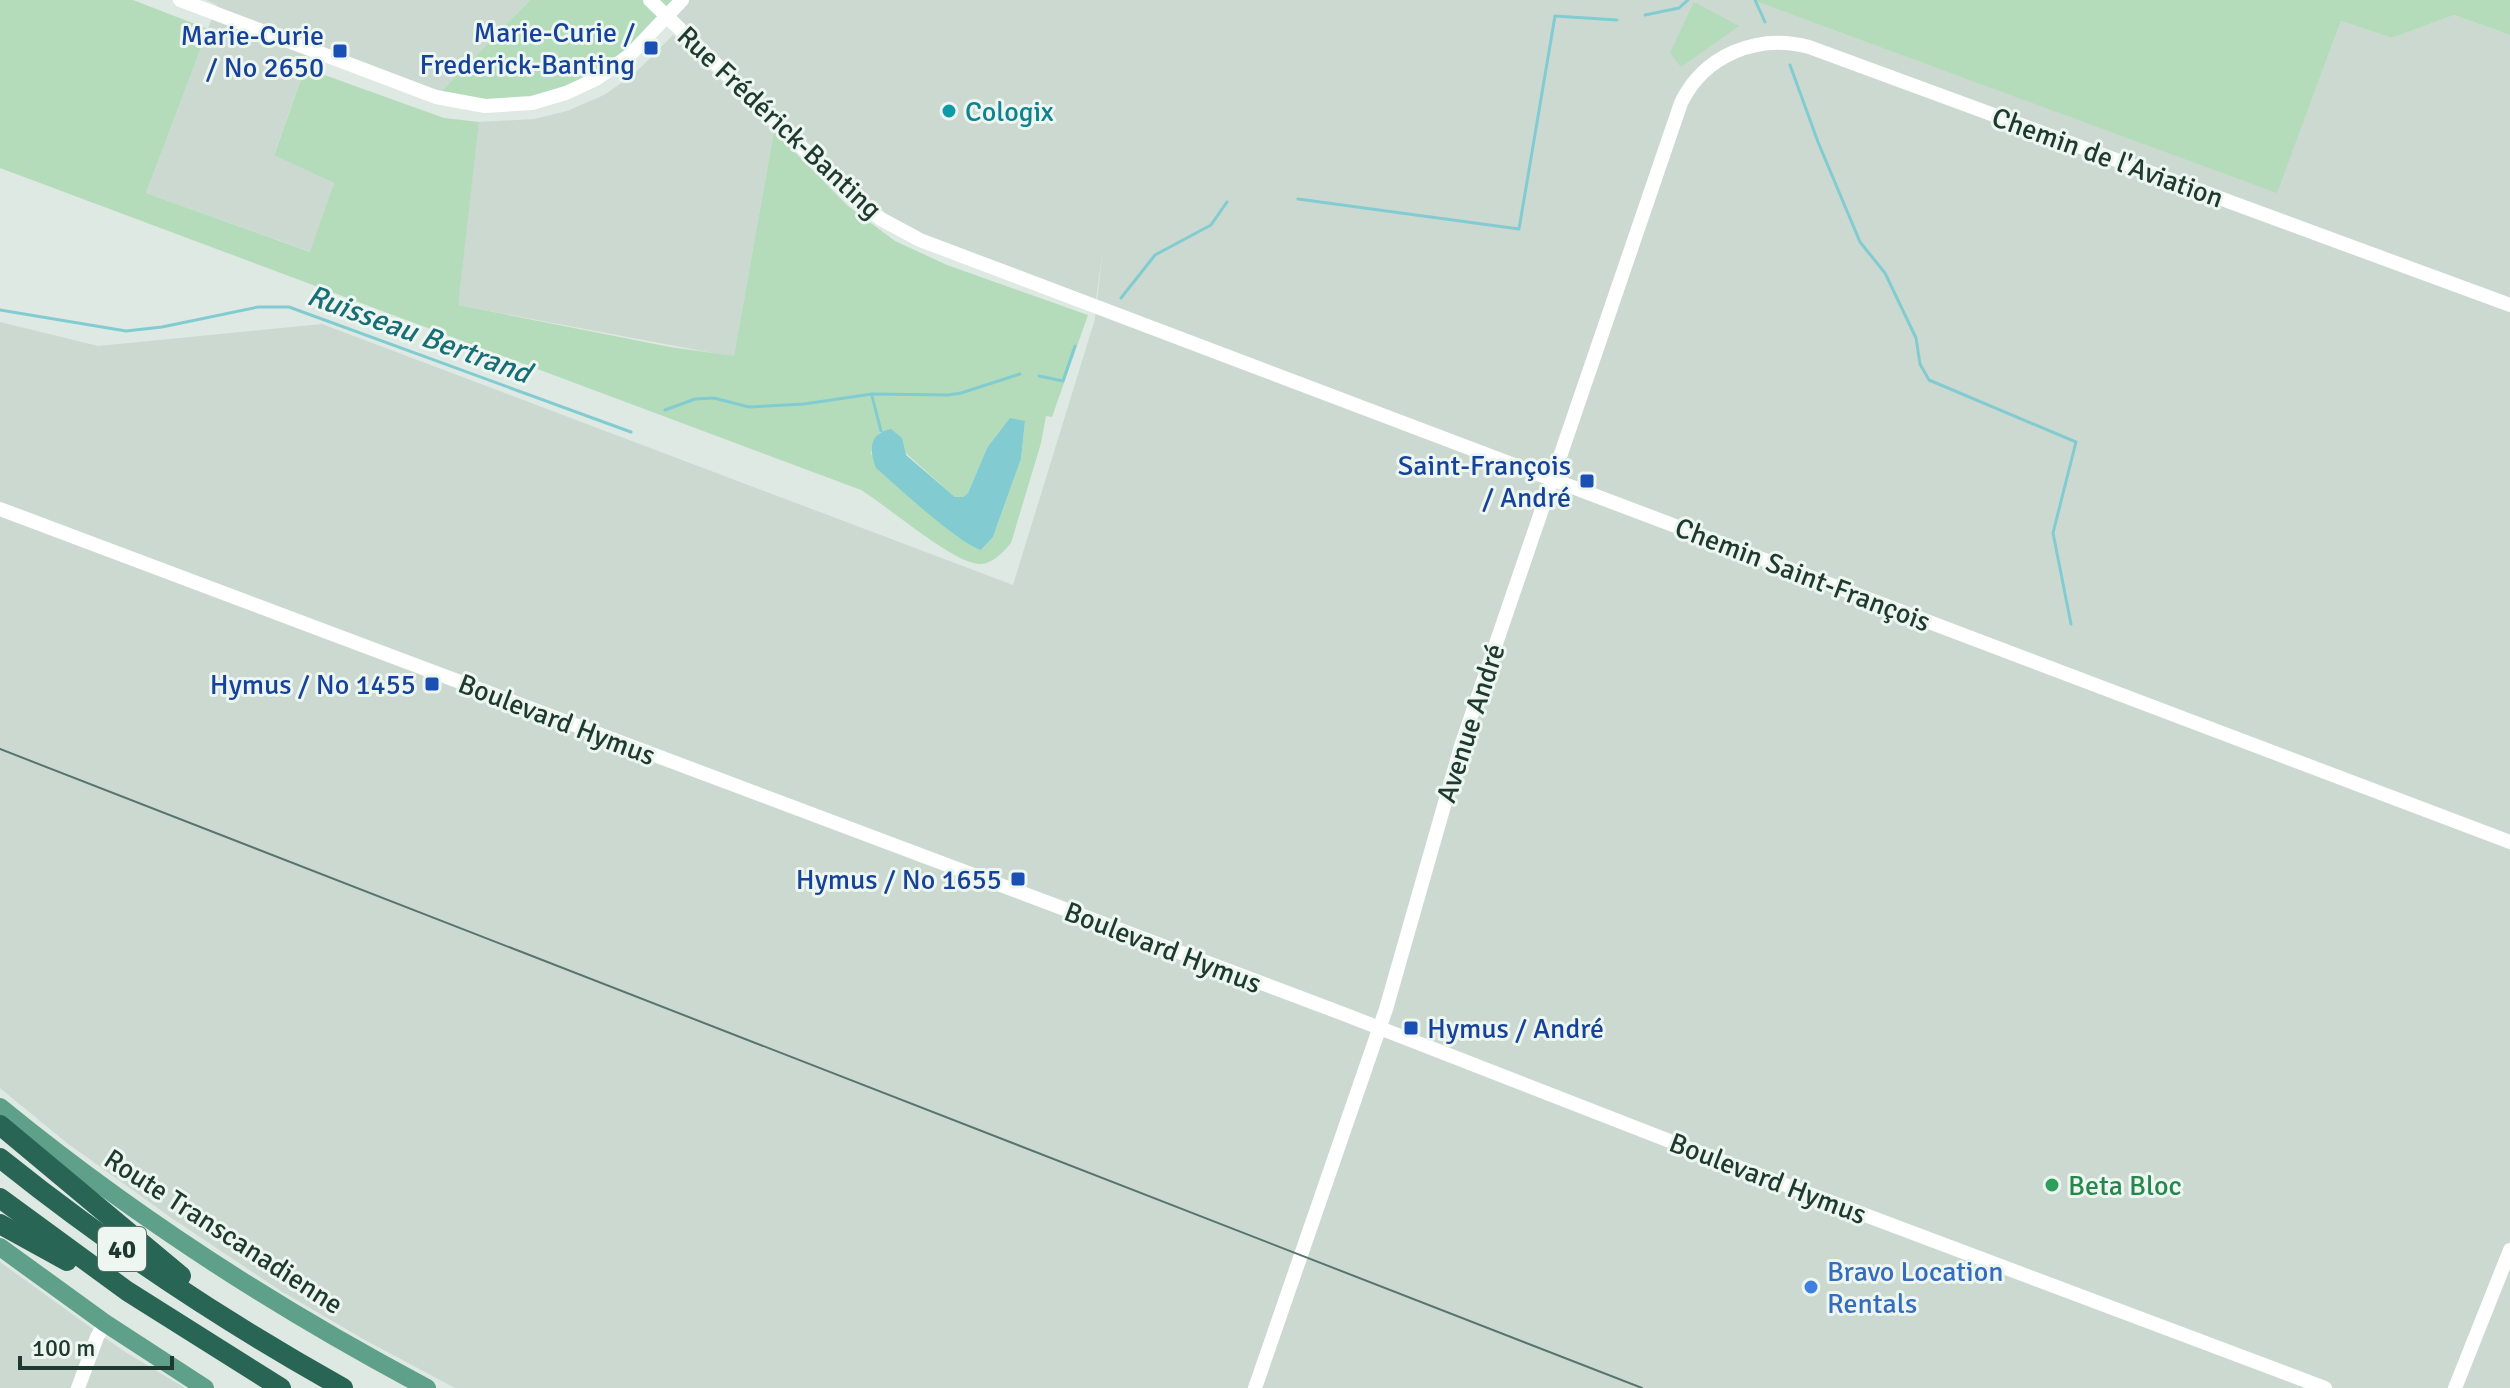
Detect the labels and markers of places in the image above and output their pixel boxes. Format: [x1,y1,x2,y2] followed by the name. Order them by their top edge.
[420,16,635,82] place label: Marie-Curie / Frederick-Banting
[181,19,324,85] place label: Marie-Curie / No 2650
[642,39,660,57] marker: Marie-Curie / Frederick-Banting
[331,42,349,60] marker: Marie-Curie / No 2650
[965,95,1054,129] place label: Cologix
[940,102,958,120] marker: Cologix
[1398,449,1571,515] place label: Saint-François / André
[1578,472,1596,490] marker: Saint-François / André
[210,668,416,702] place label: Hymus / No 1455
[423,675,441,693] marker: Hymus / No 1455
[796,863,1002,897] place label: Hymus / No 1655
[1009,870,1027,888] marker: Hymus / No 1655
[1427,1012,1604,1046] place label: Hymus / André
[1402,1019,1420,1037] marker: Hymus / André
[2068,1169,2182,1203] place label: Beta Bloc
[2043,1176,2061,1194] marker: Beta Bloc
[1827,1255,2003,1321] place label: Bravo Location Rentals
[1802,1278,1820,1296] marker: Bravo Location Rentals

